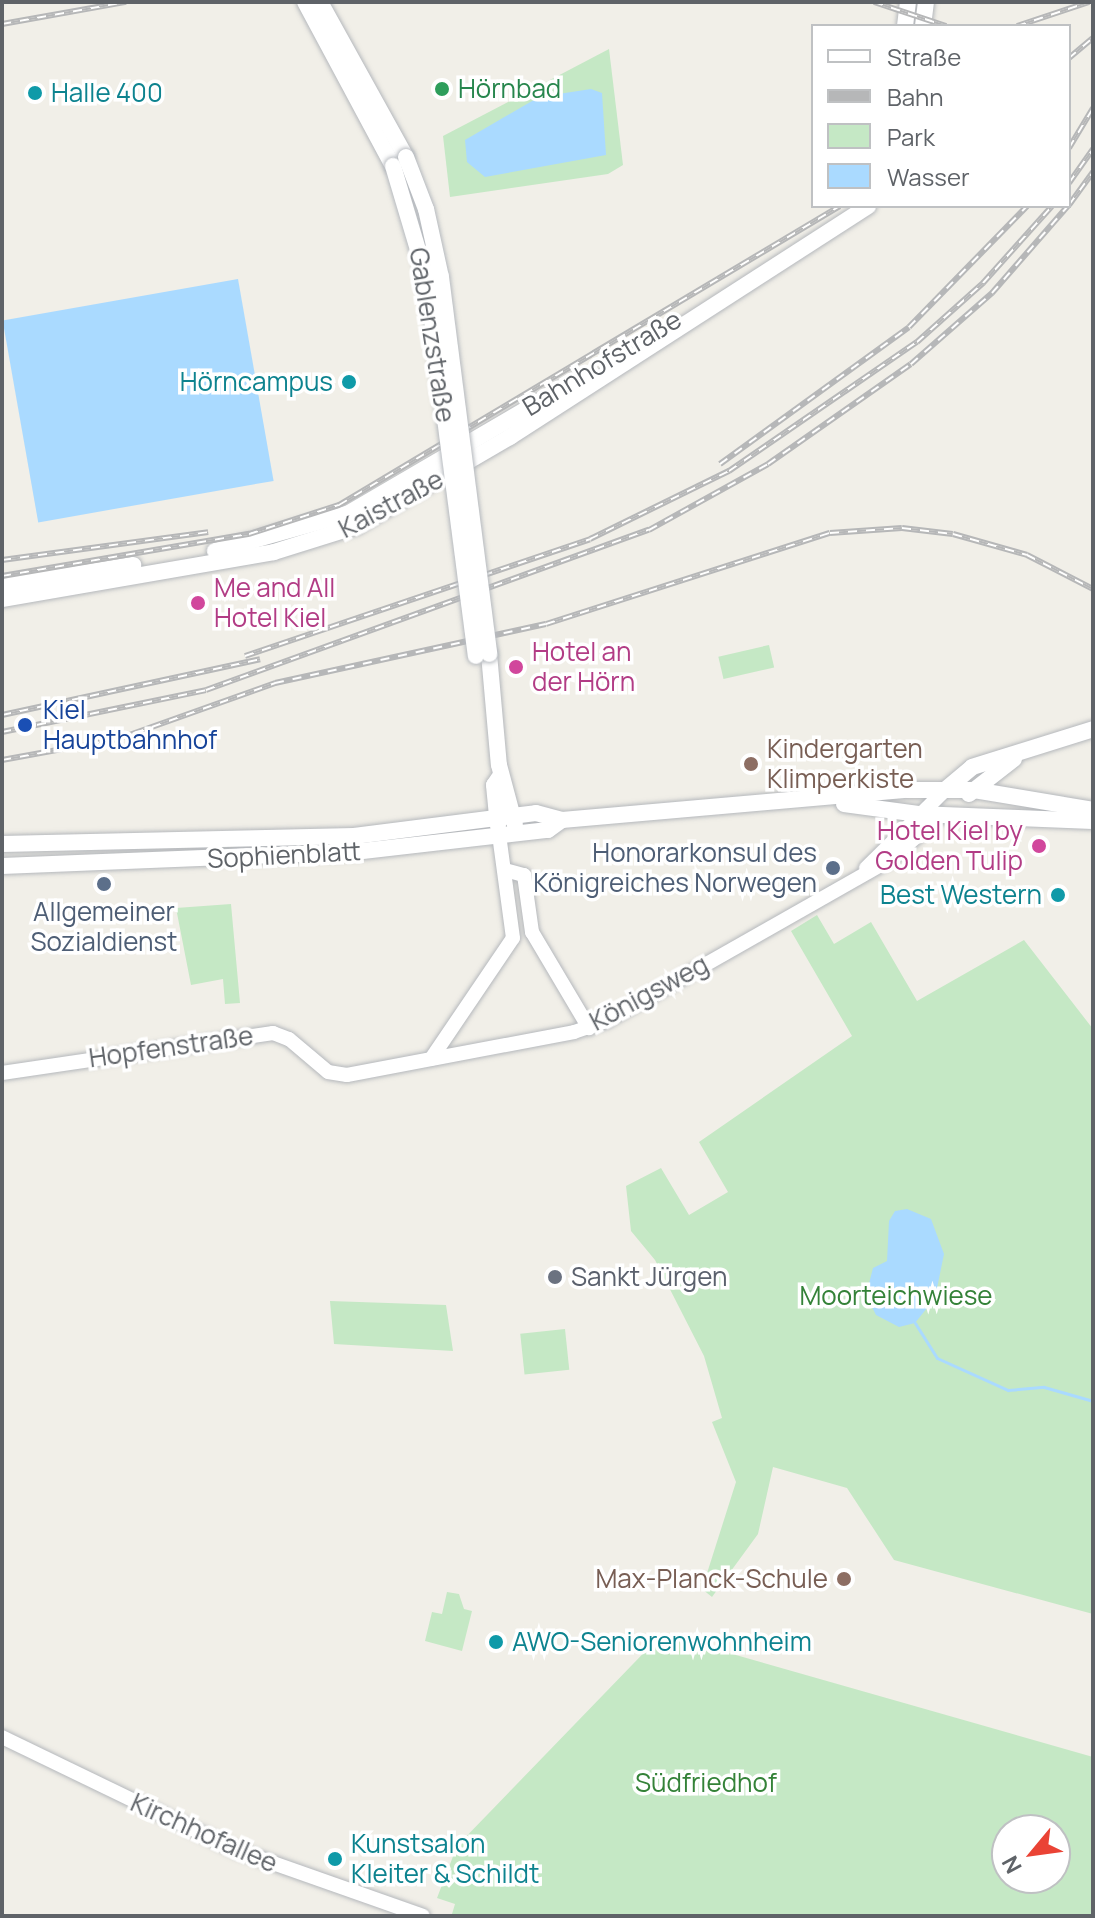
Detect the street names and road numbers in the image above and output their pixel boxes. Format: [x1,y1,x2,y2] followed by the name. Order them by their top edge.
[403,245,461,425] street label: Gablenzstraße
[517,303,687,423] street label: Bahnhofstraße
[333,463,449,545] street label: Kaistraße
[206,835,362,875] street label: Sophienblatt
[584,949,714,1037] street label: Königsweg
[87,1020,255,1074] street label: Hopfenstraße
[126,1787,282,1879] street label: Kirchhofallee

